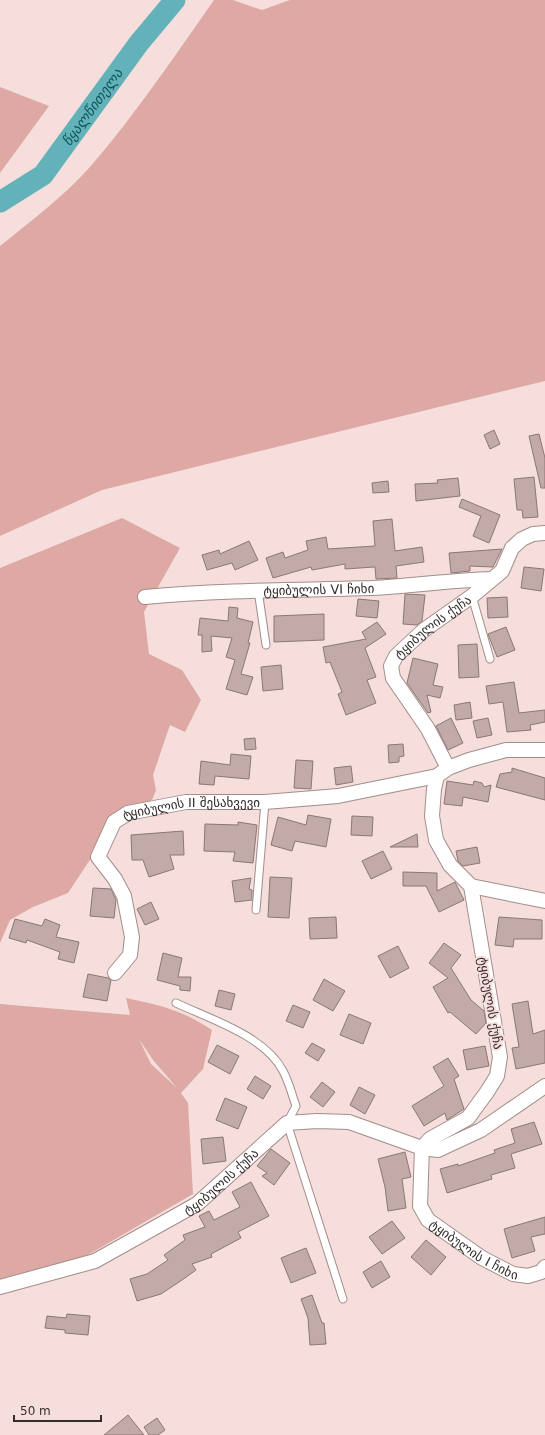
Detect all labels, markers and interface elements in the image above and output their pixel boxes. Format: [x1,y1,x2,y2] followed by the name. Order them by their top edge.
[59,65,126,149] water label: წყალწითელა
[263,581,375,598] street label: ტყიბულის VI ჩიხი
[391,592,474,662] street label: ტყიბულის ქუჩა
[119,795,260,823] street label: ტყიბულის II შესახვევი
[475,956,506,1051] street label: ტყიბულის ქუჩა
[181,1146,262,1218] street label: ტყიბულის ქუჩა
[427,1216,519,1283] street label: ტყიბულის I ჩიხი
[14,1397,101,1423] scale bar
[20,1404,51,1418] text: 50 m

